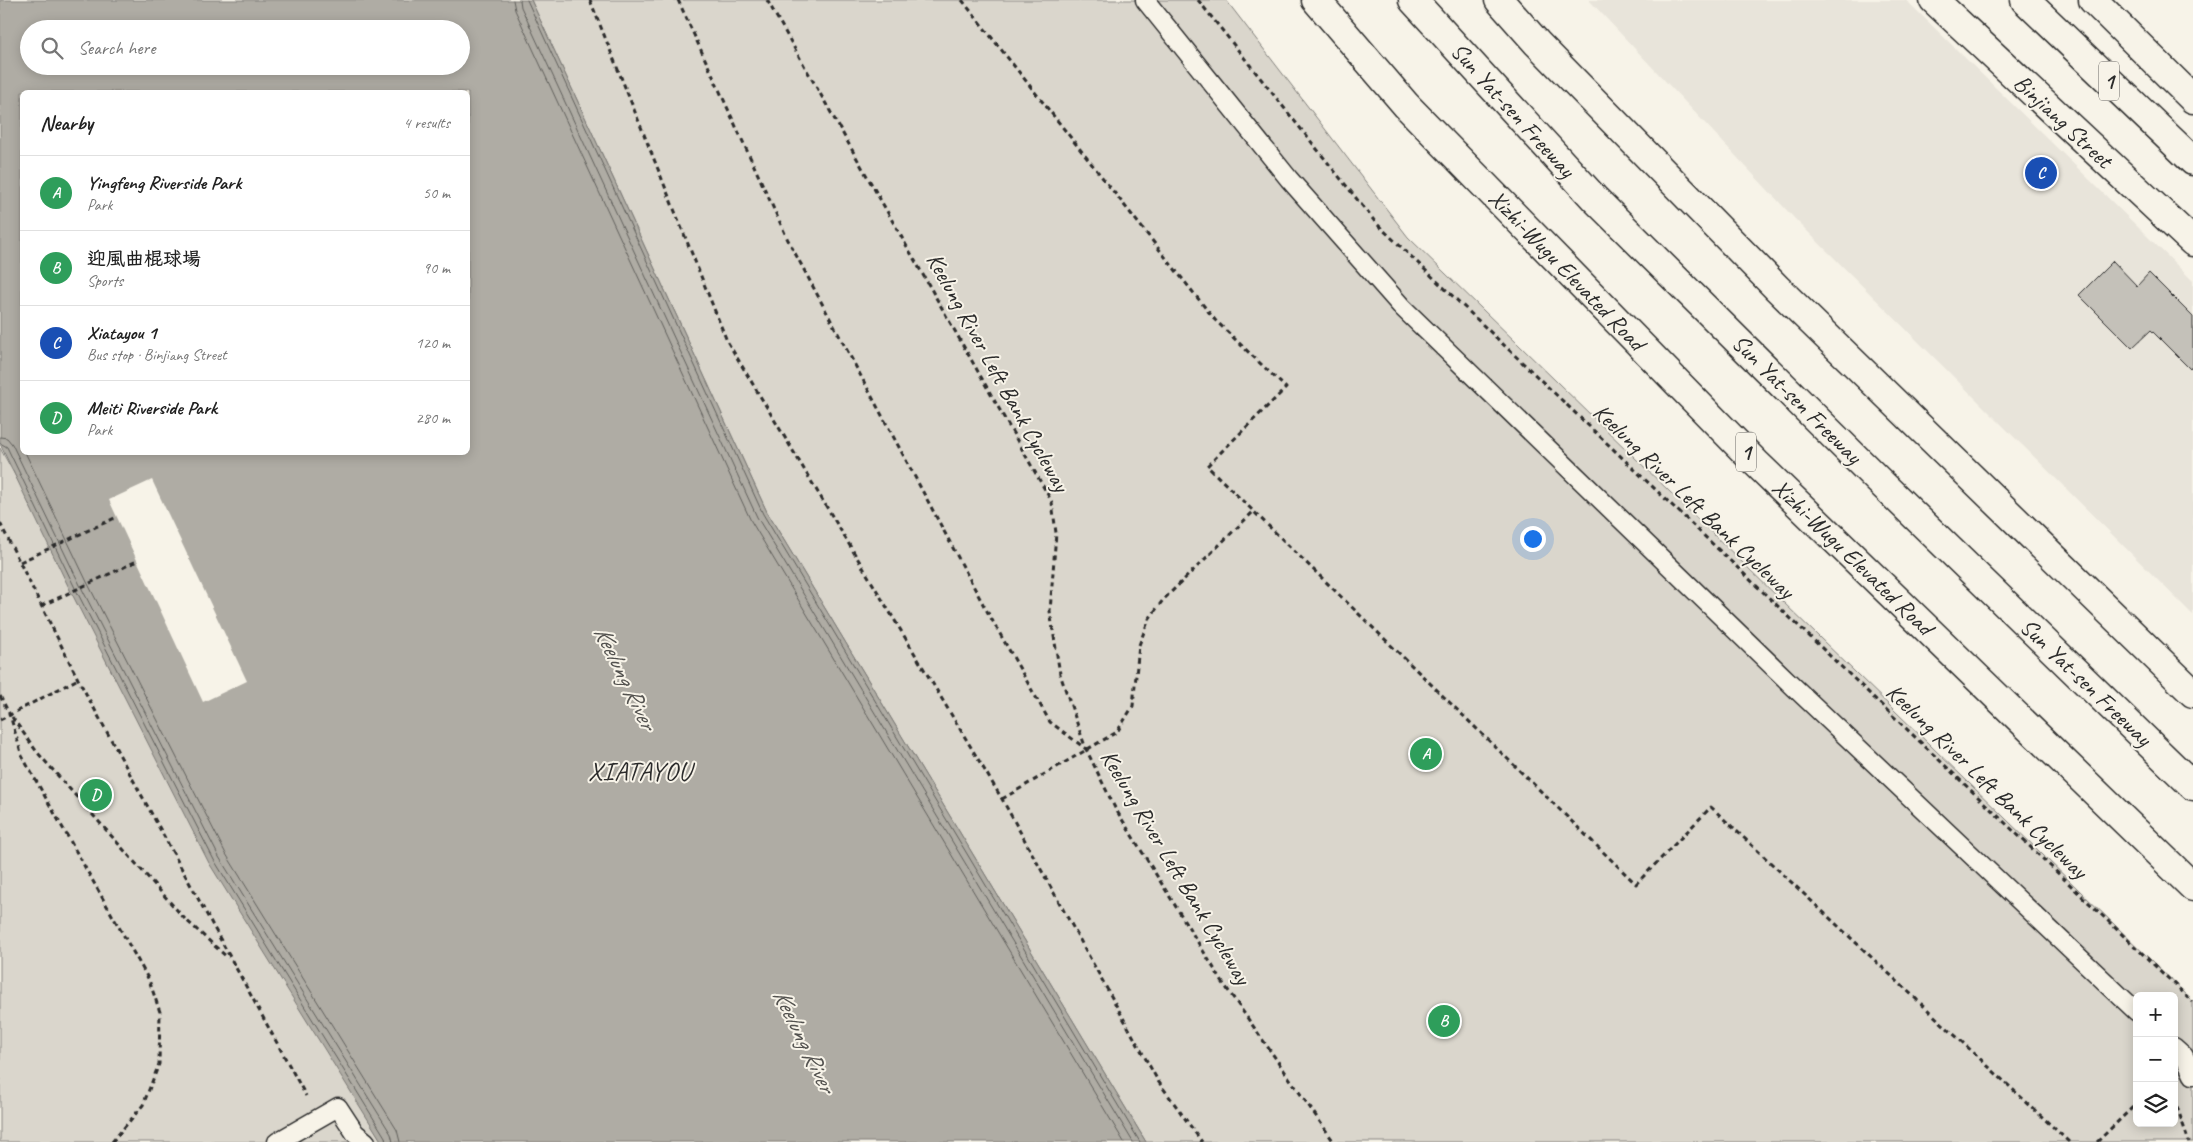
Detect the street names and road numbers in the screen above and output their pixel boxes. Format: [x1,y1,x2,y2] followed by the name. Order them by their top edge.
[1444,36,1583,185] street label: Sun Yat-sen Freeway
[2099,61,2119,100] road number: 1
[2007,68,2120,176] street label: Binjiang Street
[1482,183,1654,359] street label: Xizhi-Wugu Elevated Road
[920,247,1077,498] street label: Keelung River Left Bank Cycleway
[1726,328,1870,472] street label: Sun Yat-sen Freeway
[1587,397,1802,606] street label: Keelung River Left Bank Cycleway
[1736,432,1756,472] road number: 1
[1766,472,1942,644] street label: Xizhi-Wugu Elevated Road
[2014,612,2159,754] street label: Sun Yat-sen Freeway
[1880,677,2095,886] street label: Keelung River Left Bank Cycleway
[1094,744,1259,991] street label: Keelung River Left Bank Cycleway

